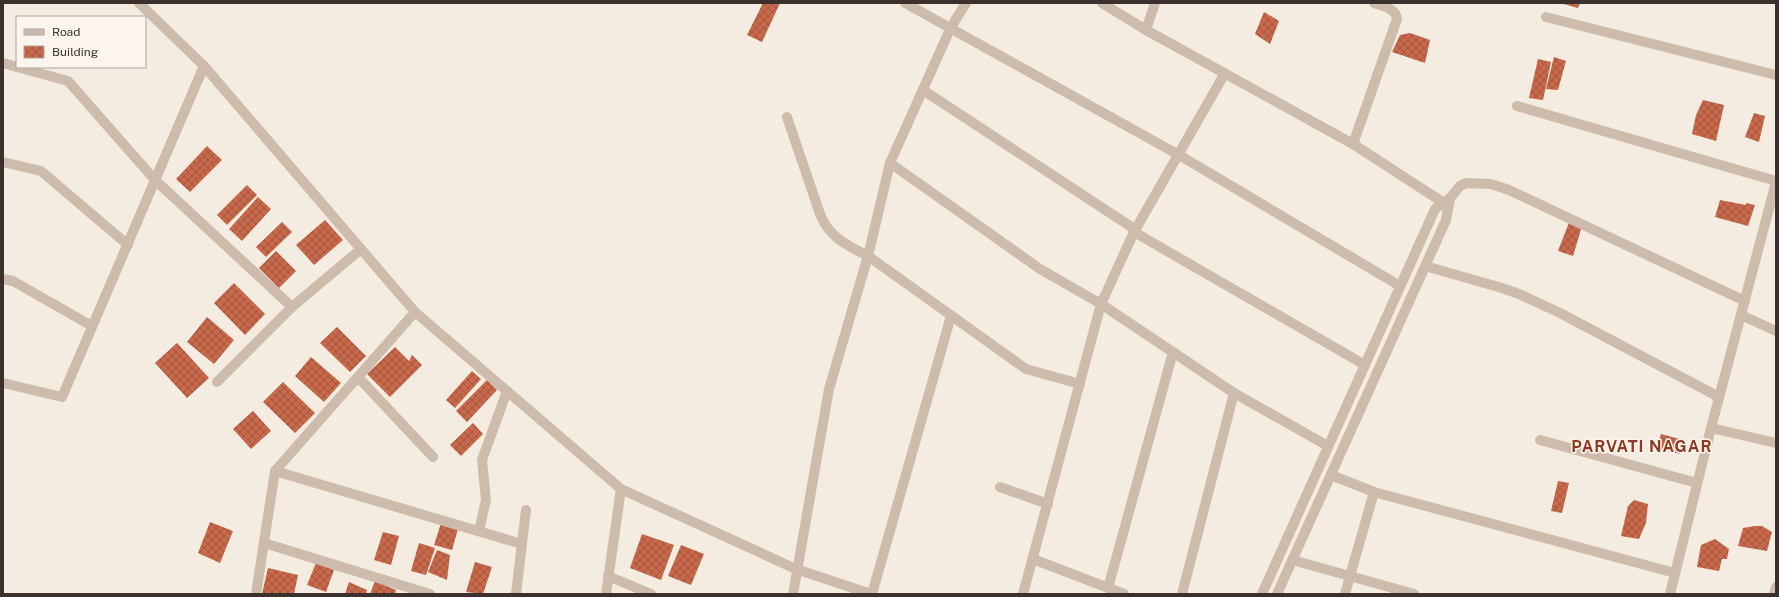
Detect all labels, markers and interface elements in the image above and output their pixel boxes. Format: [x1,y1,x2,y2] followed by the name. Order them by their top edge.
[16,16,146,68] legend
[52,25,80,39] text: Road
[52,45,98,59] text: Building
[1571,437,1713,456] district label: PARVATI NAGAR

